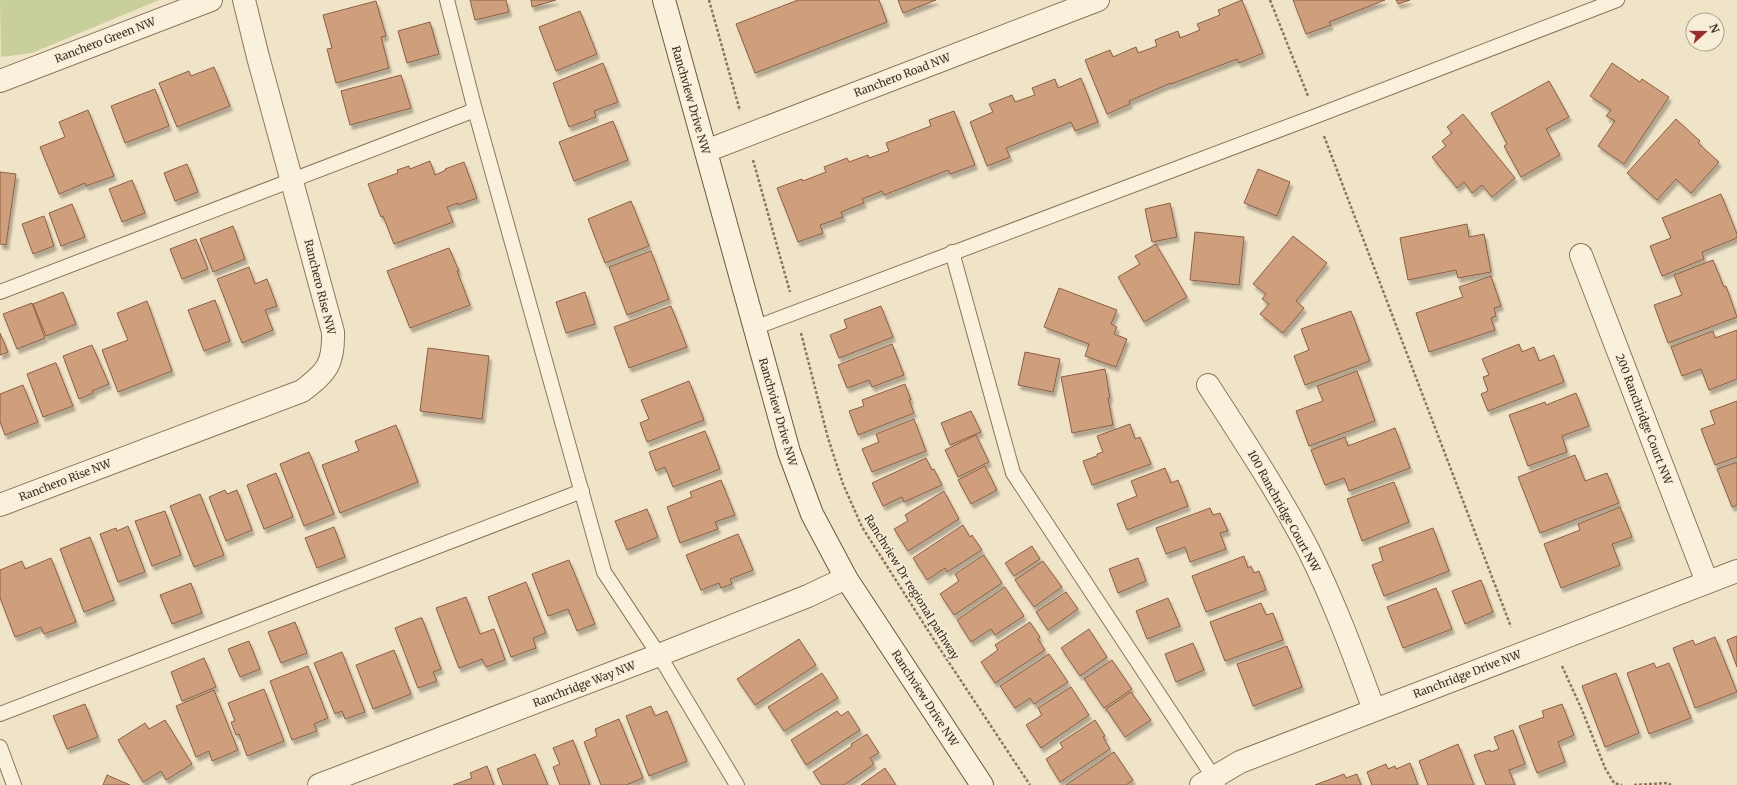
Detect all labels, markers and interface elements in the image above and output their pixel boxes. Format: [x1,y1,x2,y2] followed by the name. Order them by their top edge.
[1685,12,1725,52] north arrow
[53,14,158,66] street label: Ranchero Green NW
[1706,22,1723,35] text: N
[669,44,713,157] street label: Ranchview Drive NW
[852,50,953,100] street label: Ranchero Road NW
[301,238,339,337] street label: Ranchero Rise NW
[1613,352,1676,487] street label: 200 Ranchridge Court NW
[756,356,800,469] street label: Ranchview Drive NW
[1245,448,1324,575] street label: 100 Ranchridge Court NW
[17,456,114,504] street label: Ranchero Rise NW
[861,512,963,663] street label: Ranchview Dr regional pathway
[889,647,962,750] street label: Ranchview Drive NW
[1411,647,1524,701] street label: Ranchridge Drive NW
[531,658,638,710] street label: Ranchridge Way NW

